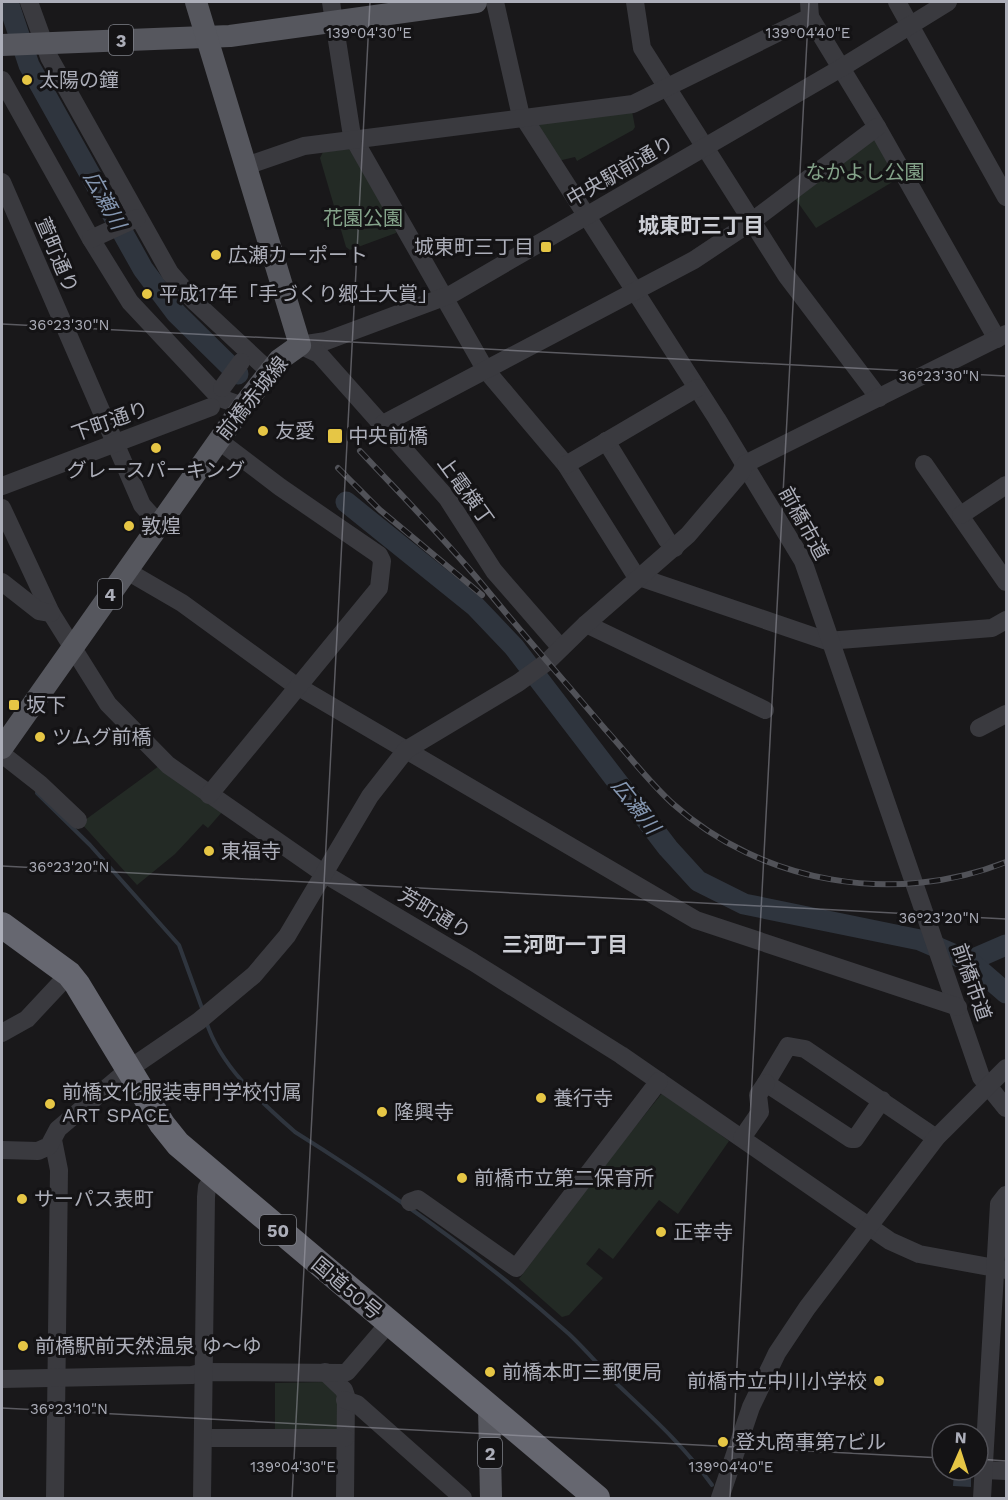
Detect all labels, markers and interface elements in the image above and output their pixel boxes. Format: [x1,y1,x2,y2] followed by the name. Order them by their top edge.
[326,24,412,42] text: 139°04'30"E
[766,24,850,42] text: 139°04'40"E
[109,25,133,55] road number: 3
[39,68,119,92] place label: 太陽の鐘
[20,73,34,87] marker: 太陽の鐘
[562,131,678,211] street label: 中央駅前通り
[806,160,925,184] park label: なかよし公園
[79,166,132,235] water label: 広瀬川
[323,206,403,230] park label: 花園公園
[30,213,84,297] street label: 萱町通り
[638,213,764,238] district label: 城東町三丁目
[414,235,534,259] place label: 城東町三丁目
[539,240,553,254] marker: 城東町三丁目
[228,243,368,267] place label: 広瀬カーポート
[209,248,223,262] marker: 広瀬カーポート
[159,282,438,306] place label: 平成17年「手づくり郷土大賞」
[140,287,154,301] marker: 平成17年「手づくり郷土大賞」
[29,316,109,334] text: 36°23'30"N
[211,352,293,444] street label: 前橋赤城線
[899,367,979,385] text: 36°23'30"N
[68,396,152,446] street label: 下町通り
[275,419,315,443] place label: 友愛
[256,424,270,438] marker: 友愛
[348,424,428,448] place label: 中央前橋
[326,427,344,445] marker: 中央前橋
[149,441,163,455] marker: グレースパーキング
[433,452,499,530] street label: 上電横丁
[67,458,245,482] place label: グレースパーキング
[774,482,834,564] street label: 前橋市道
[141,514,181,538] place label: 敦煌
[122,519,136,533] marker: 敦煌
[98,579,122,609] road number: 4
[26,693,66,717] place label: 坂下
[7,698,21,712] marker: 坂下
[52,725,152,749] place label: ツムグ前橋
[33,730,47,744] marker: ツムグ前橋
[607,773,666,840] water label: 広瀬川
[221,839,281,863] place label: 東福寺
[202,844,216,858] marker: 東福寺
[29,858,109,876] text: 36°23'20"N
[395,882,475,944] street label: 芳町通り
[899,909,979,927] text: 36°23'20"N
[502,932,628,957] district label: 三河町一丁目
[948,940,996,1024] street label: 前橋市道
[62,1080,302,1127] place label: 前橋文化服装専門学校付属 ART SPACE
[553,1086,613,1110] place label: 養行寺
[534,1091,548,1105] marker: 養行寺
[43,1097,57,1111] marker: 前橋文化服装専門学校付属 ART SPACE
[394,1100,454,1124] place label: 隆興寺
[375,1105,389,1119] marker: 隆興寺
[474,1166,654,1190] place label: 前橋市立第二保育所
[455,1171,469,1185] marker: 前橋市立第二保育所
[34,1187,154,1211] place label: サーパス表町
[15,1192,29,1206] marker: サーパス表町
[260,1215,296,1245] road number: 50
[673,1220,733,1244] place label: 正幸寺
[654,1225,668,1239] marker: 正幸寺
[307,1252,387,1324] street label: 国道50号
[35,1334,262,1358] place label: 前橋駅前天然温泉 ゆ～ゆ
[16,1339,30,1353] marker: 前橋駅前天然温泉 ゆ～ゆ
[502,1360,662,1384] place label: 前橋本町三郵便局
[483,1365,497,1379] marker: 前橋本町三郵便局
[687,1369,867,1393] place label: 前橋市立中川小学校
[872,1374,886,1388] marker: 前橋市立中川小学校
[30,1400,108,1418] text: 36°23'10"N
[930,1422,990,1482] north arrow
[954,1428,967,1447] text: N
[735,1430,886,1454] place label: 登丸商事第7ビル
[716,1435,730,1449] marker: 登丸商事第7ビル
[478,1438,502,1468] road number: 2
[250,1458,336,1476] text: 139°04'30"E
[689,1458,773,1476] text: 139°04'40"E

